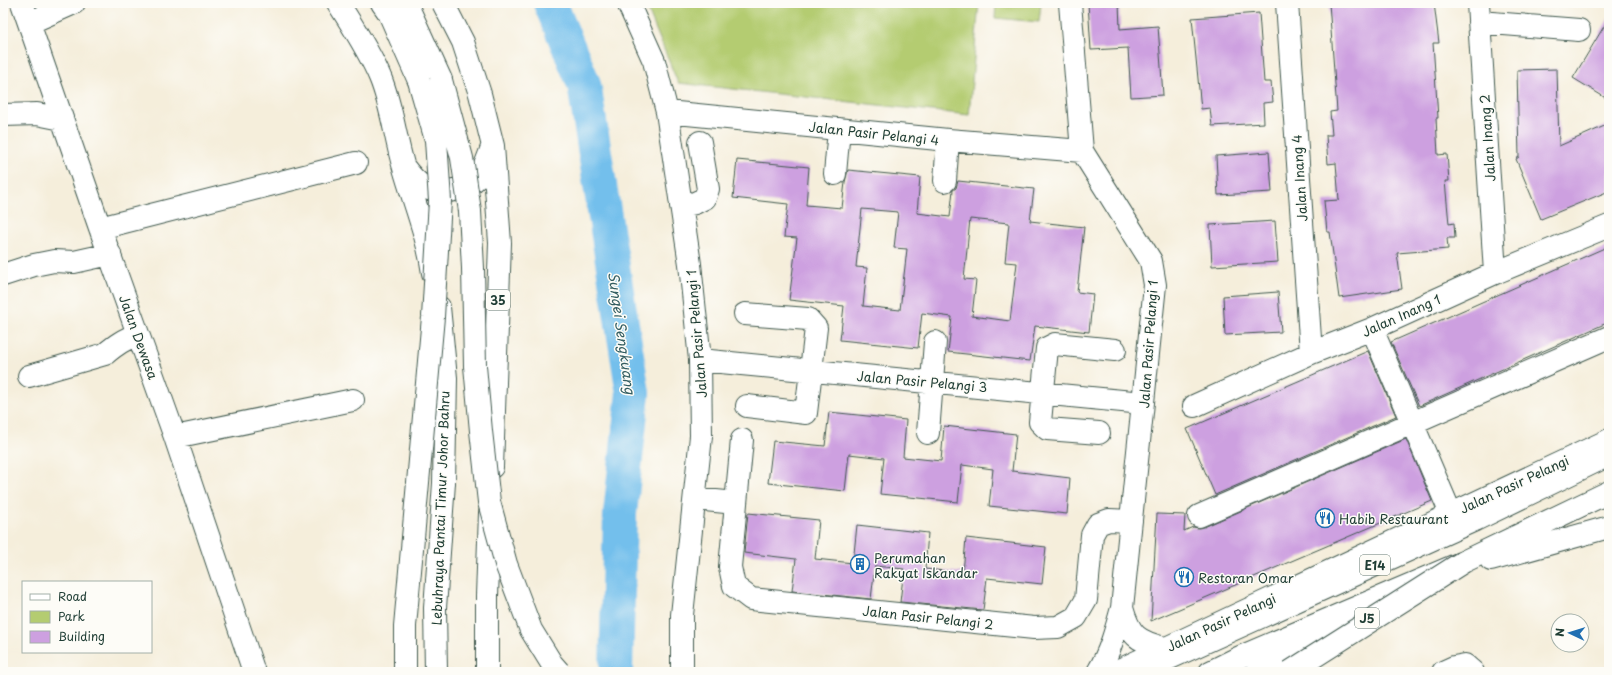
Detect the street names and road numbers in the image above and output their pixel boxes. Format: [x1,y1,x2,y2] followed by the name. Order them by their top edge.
[1474,94,1500,182] street label: Jalan Inang 2
[808,117,940,149] street label: Jalan Pasir Pelangi 4
[1286,134,1312,222] street label: Jalan Inang 4
[681,269,711,399] street label: Jalan Pasir Pelangi 1
[1134,279,1162,409] street label: Jalan Pasir Pelangi 1
[1359,289,1444,341] street label: Jalan Inang 1
[486,290,510,310] road number: 35
[115,292,163,383] street label: Jalan Dewasa
[856,366,988,396] street label: Jalan Pasir Pelangi 3
[426,390,454,626] street label: Lebuhraya Pantai Timur Johor Bahru
[1456,450,1572,518] street label: Jalan Pasir Pelangi
[1360,555,1390,575] road number: E14
[1163,588,1279,656] street label: Jalan Pasir Pelangi
[861,601,995,633] street label: Jalan Pasir Pelangi 2
[1355,608,1379,628] road number: J5

